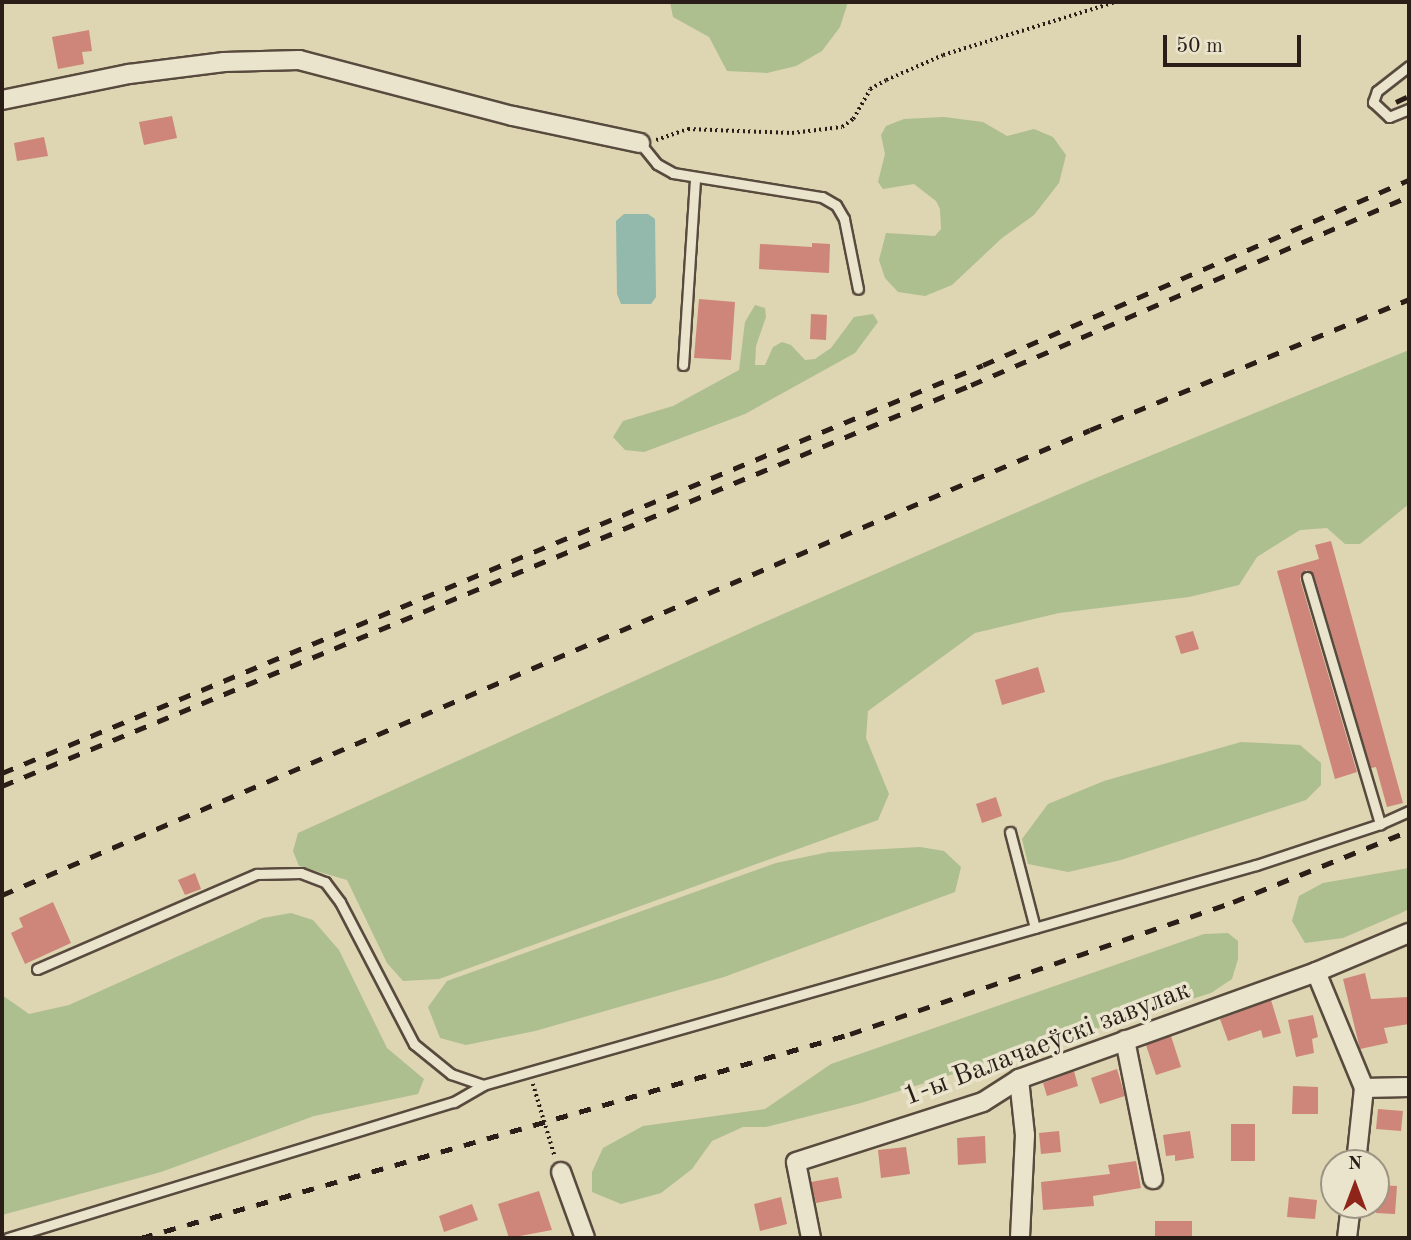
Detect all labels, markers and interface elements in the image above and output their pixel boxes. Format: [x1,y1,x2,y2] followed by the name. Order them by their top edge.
[1166,21,1304,65] scale bar
[1176,36,1223,57] text: 50 m
[899,974,1195,1114] street label: 1-ы Валачаеўскі завулак
[1320,1149,1390,1219] north arrow
[1348,1155,1362,1174] text: N

